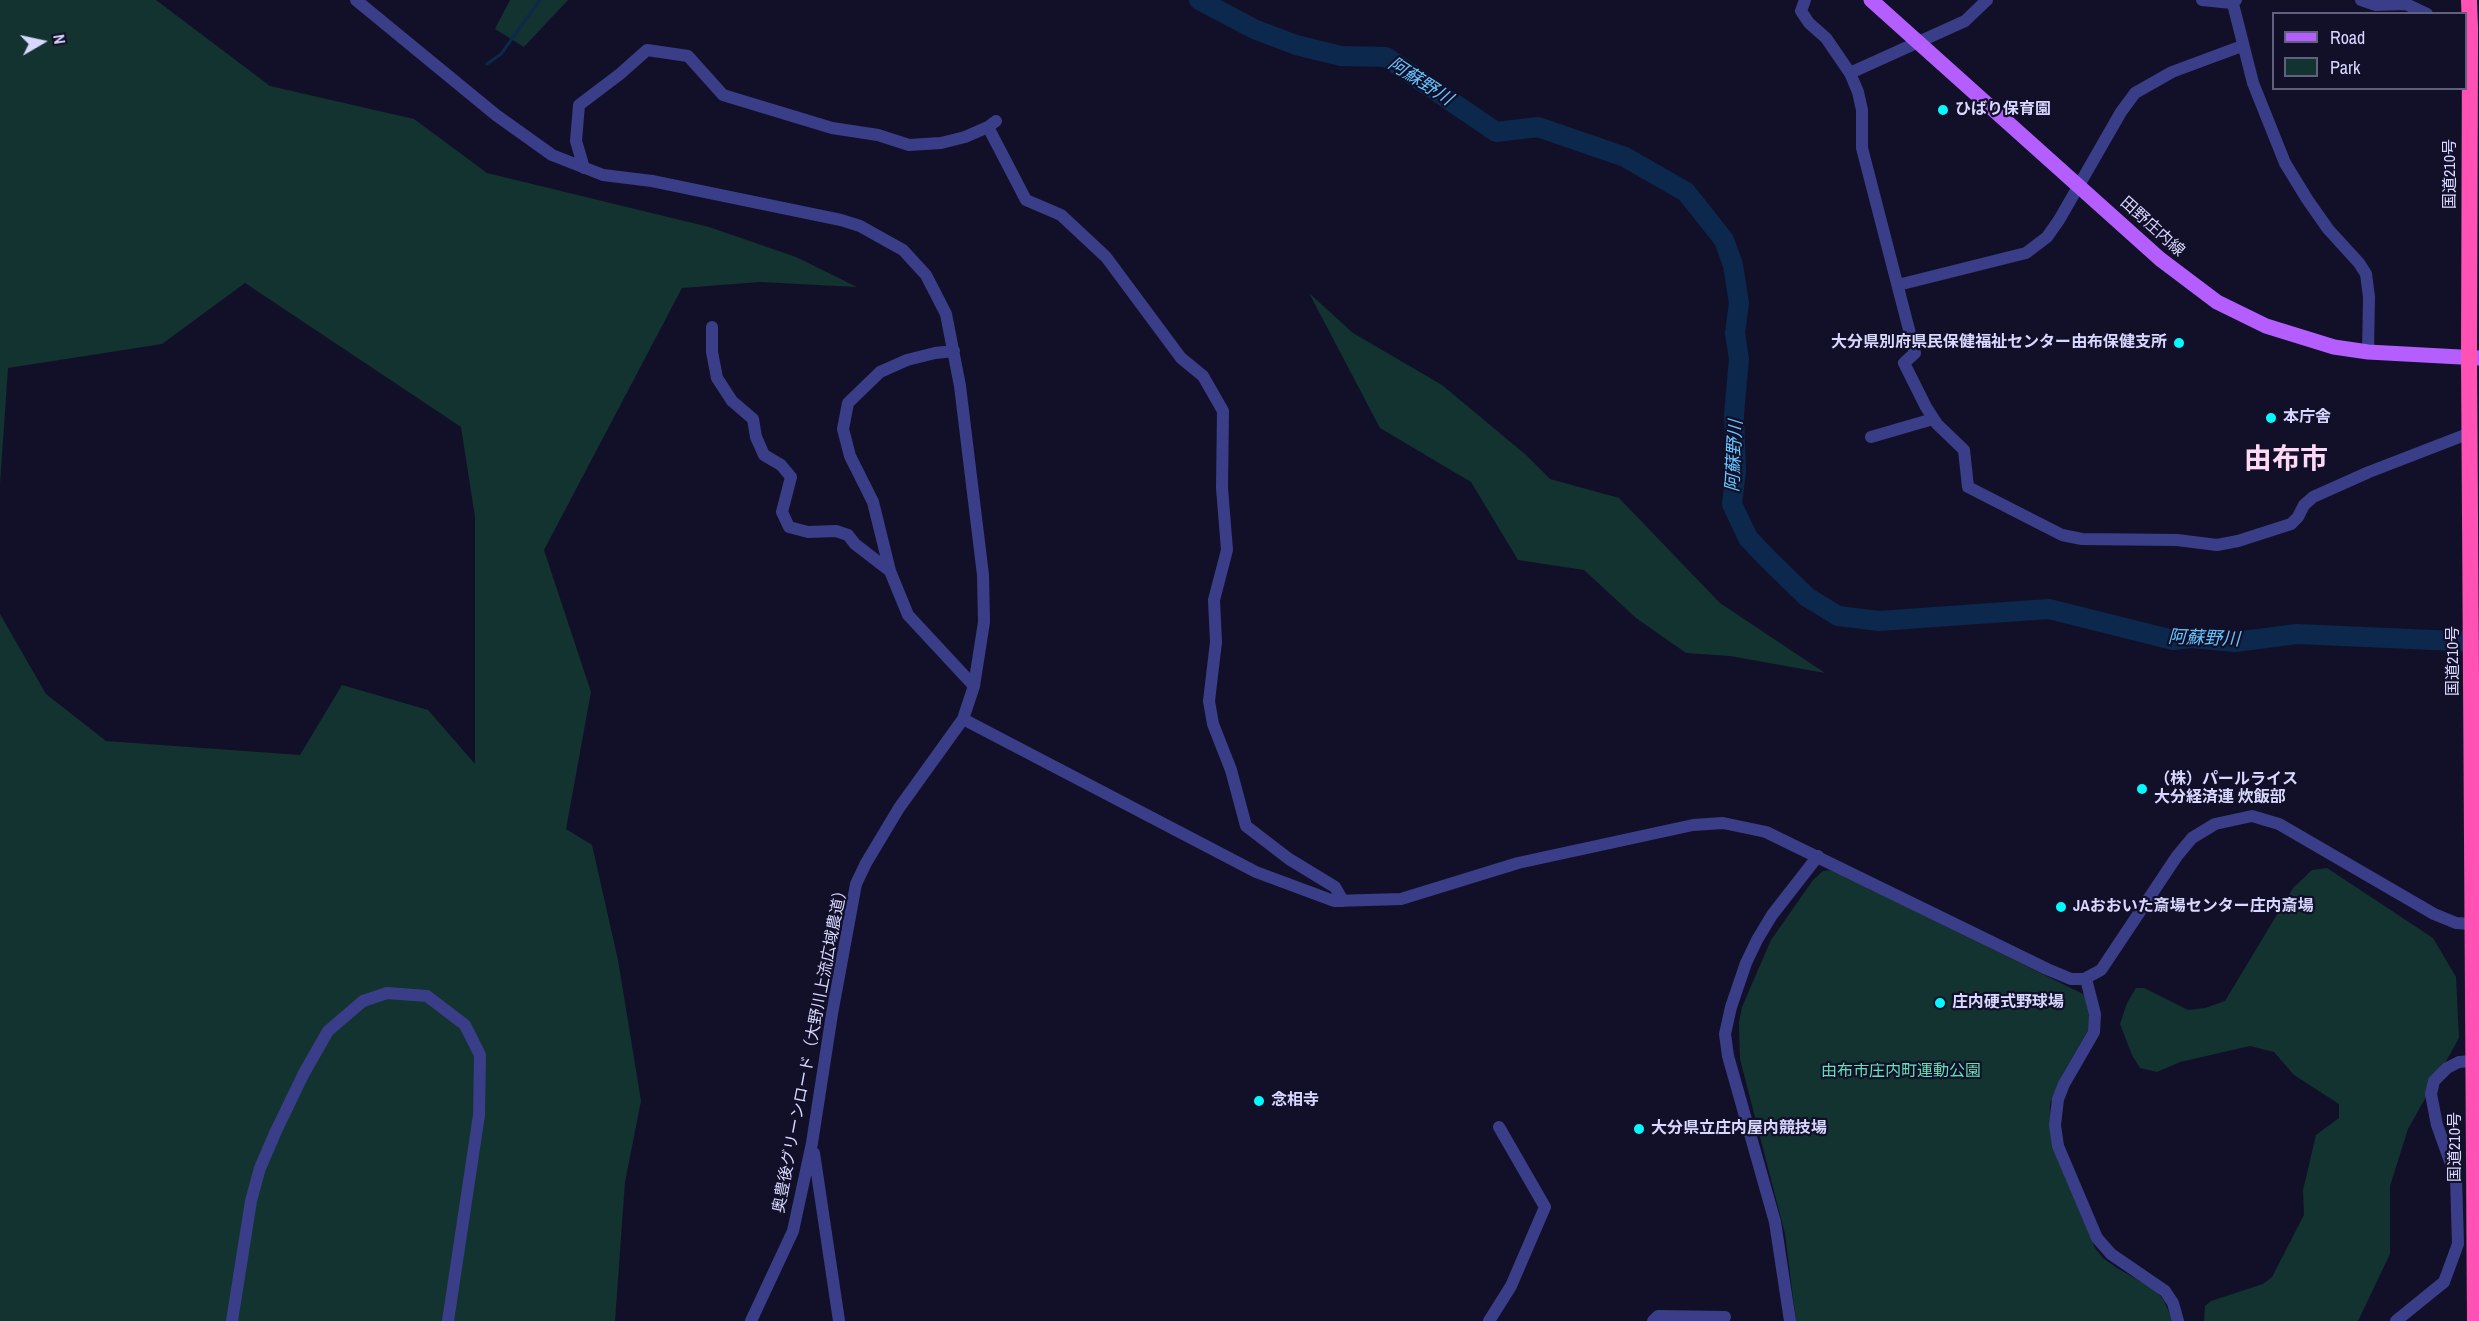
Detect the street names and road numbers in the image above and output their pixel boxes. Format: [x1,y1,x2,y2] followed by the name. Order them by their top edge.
[2441,139,2461,209] street label: 国道210号
[2116,193,2188,261] street label: 田野庄内線
[2444,626,2464,696] street label: 国道210号
[770,881,852,1215] street label: 奥豊後グリーンロード（大野川上流広域農道）
[2446,1112,2466,1182] street label: 国道210号

